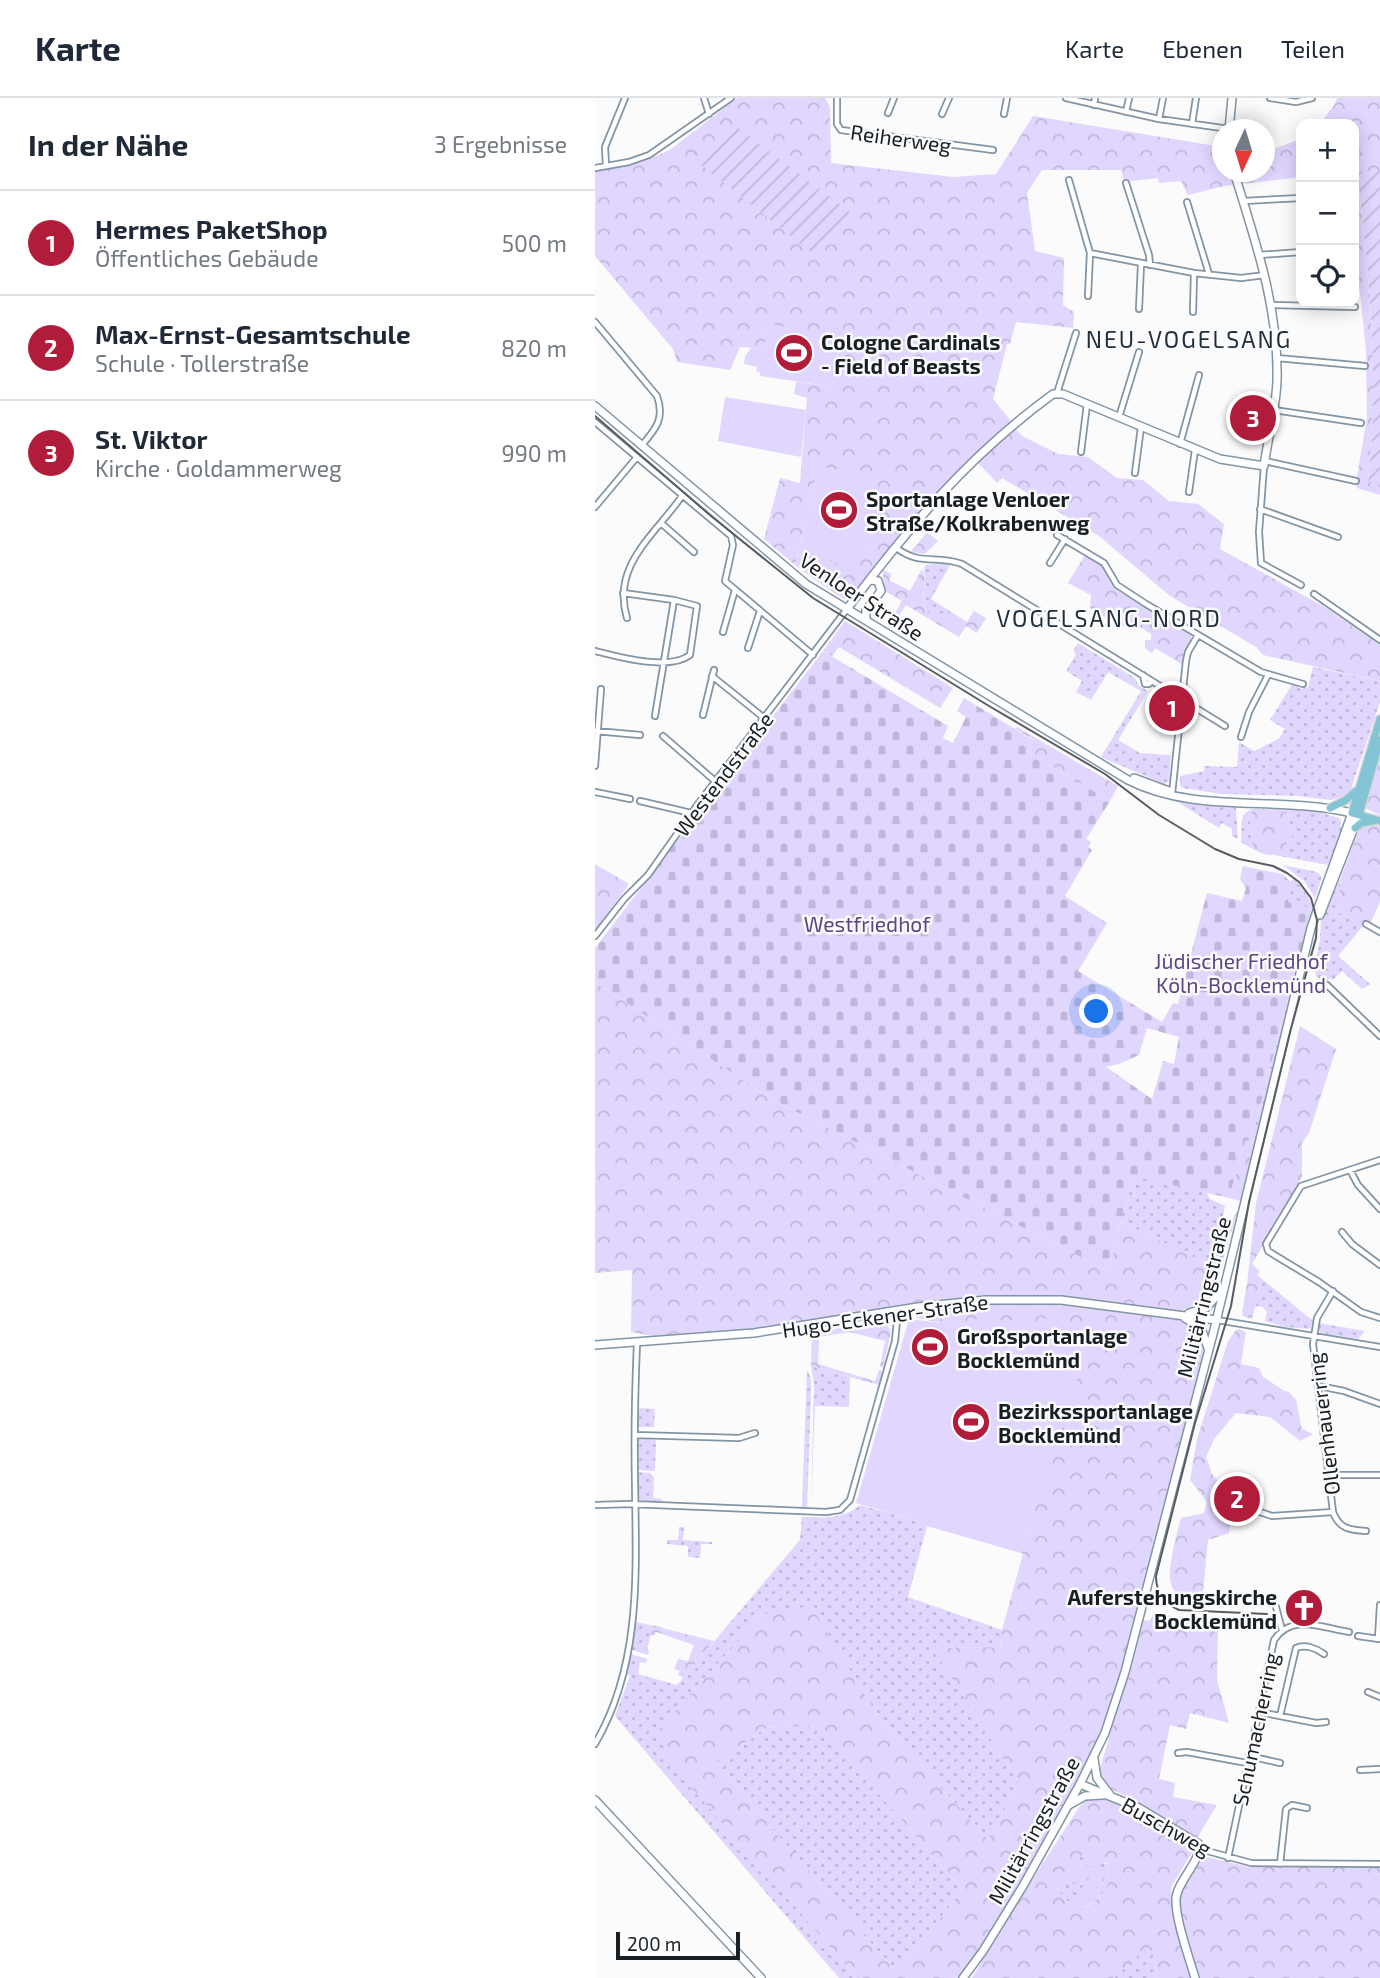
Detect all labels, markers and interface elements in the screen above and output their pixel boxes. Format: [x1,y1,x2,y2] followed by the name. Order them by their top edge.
[35,28,121,68] text: Karte
[1065,34,1124,63] text: Karte
[1162,34,1243,63] text: Ebenen
[1281,34,1345,63] text: Teilen
[849,119,953,157] street label: Reiherweg
[1212,119,1275,182] north arrow
[1296,119,1359,308] map controls
[1296,119,1359,182] button: +
[28,126,189,162] text: In der Nähe
[434,130,567,158] text: 3 Ergebnisse
[1296,182,1359,245] button: −
[95,213,328,244] text: Hermes PaketShop
[46,229,56,257] text: 1
[502,229,567,257] text: 500 m
[95,244,319,272] text: Öffentliches Gebäude
[1296,245,1359,308] button: locate
[95,318,411,349] text: Max-Ernst-Gesamtschule
[1086,325,1292,353] district label: NEU-VOGELSANG
[821,329,1000,378] place label: Cologne Cardinals - Field of Beasts
[773,332,815,374] sports icon: Cologne Cardinals - Field of Beasts
[44,334,58,362] text: 2
[501,334,567,362] text: 820 m
[95,349,309,377] text: Schule · Tollerstraße
[1230,392,1276,444] pin: 3
[95,423,208,454] text: St. Viktor
[44,439,58,467] text: 3
[502,439,567,467] text: 990 m
[95,454,342,482] text: Kirche · Goldammerweg
[866,486,1090,535] place label: Sportanlage Venloer Straße/Kolkrabenweg
[818,489,860,531] sports icon: Sportanlage Venloer Straße/Kolkrabenweg
[795,547,929,645] street label: Venloer Straße
[996,604,1222,632] district label: VOGELSANG-NORD
[1149,682,1195,734] pin: 1
[668,707,778,841] street label: Westendstraße
[804,911,931,936] park label: Westfriedhof
[1154,948,1329,997] park label: Jüdischer Friedhof Köln-Bocklemünd
[1079,994,1113,1028] your location
[1171,1214,1235,1380] street label: Militärringstraße
[780,1288,990,1342] street label: Hugo-Eckener-Straße
[957,1323,1128,1372] place label: Großsportanlage Bocklemünd
[909,1326,951,1368] sports icon: Großsportanlage Bocklemünd
[1302,1351,1344,1496] street label: Ollenhauerring
[998,1398,1193,1447] place label: Bezirkssportanlage Bocklemünd
[950,1401,992,1443] sports icon: Bezirkssportanlage Bocklemünd
[1214,1473,1260,1525] pin: 2
[1068,1584,1277,1633] place label: Auferstehungskirche Bocklemünd
[1283,1587,1325,1629] church icon: Auferstehungskirche Bocklemünd
[1227,1650,1283,1808] street label: Schumacherring
[982,1752,1084,1908] street label: Militärringstraße
[1118,1791,1216,1861] street label: Buschweg
[616,1929,740,1961] scale bar
[627,1932,681,1955] text: 200 m

